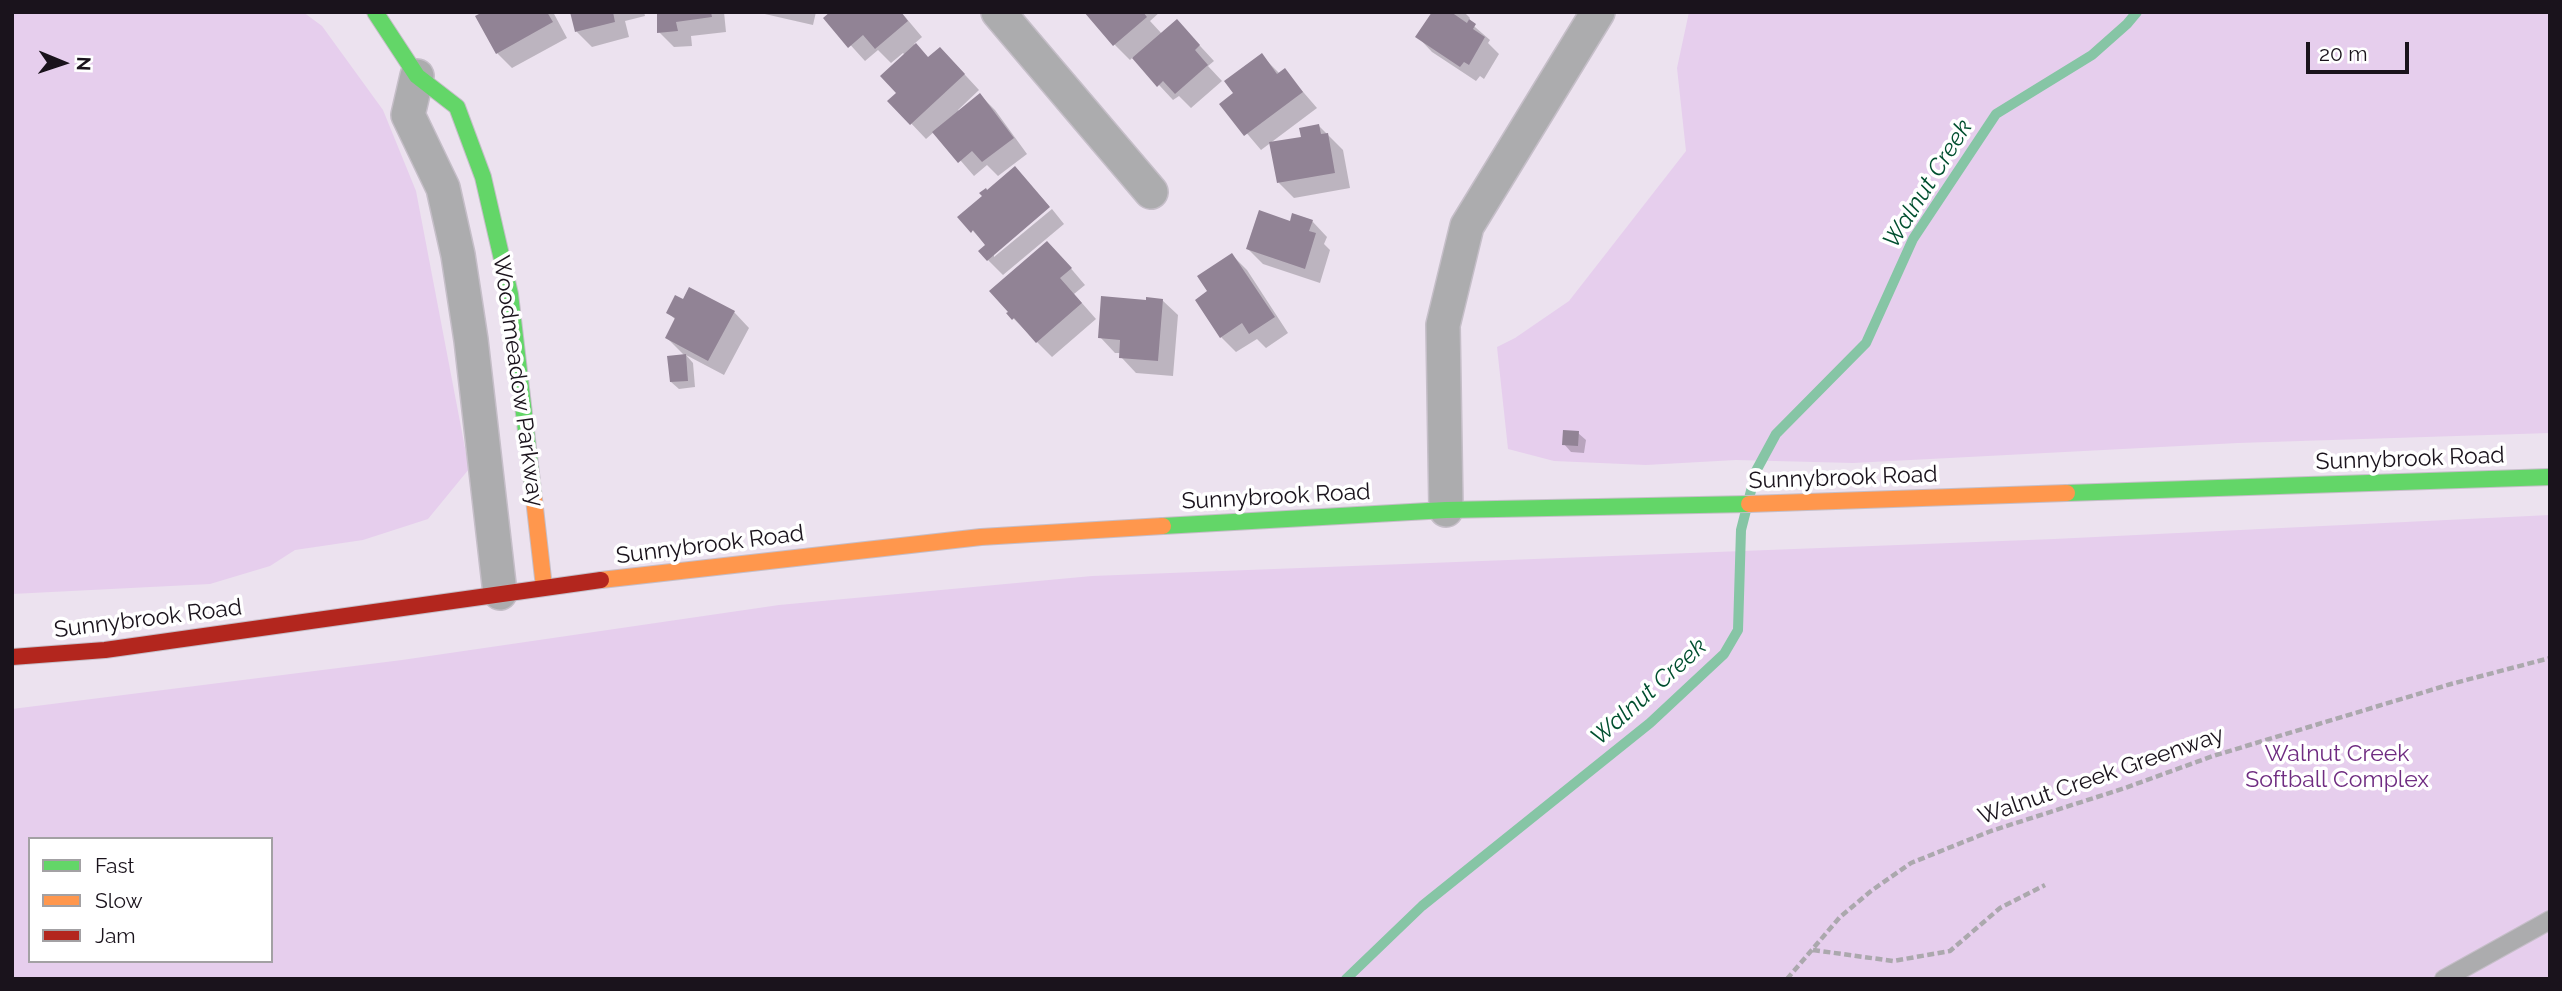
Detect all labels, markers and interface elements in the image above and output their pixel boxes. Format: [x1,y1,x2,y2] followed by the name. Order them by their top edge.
[28,28,98,98] north arrow
[2310,28,2413,72] scale bar
[2319,41,2367,66] text: 20 m
[73,56,95,71] text: N
[1877,114,1979,254] water label: Walnut Creek
[487,254,549,508] street label: Woodmeadow Parkway
[2315,442,2505,476] street label: Sunnybrook Road
[1748,461,1938,495] street label: Sunnybrook Road
[1181,478,1371,516] street label: Sunnybrook Road
[614,520,806,570] street label: Sunnybrook Road
[52,594,244,644] street label: Sunnybrook Road
[1585,632,1713,752] water label: Walnut Creek
[1974,721,2228,831] street label: Walnut Creek Greenway
[2245,740,2429,794] park label: Walnut Creek Softball Complex
[28,837,273,963] legend
[95,853,135,878] text: Fast
[95,888,143,913] text: Slow
[95,923,136,948] text: Jam

